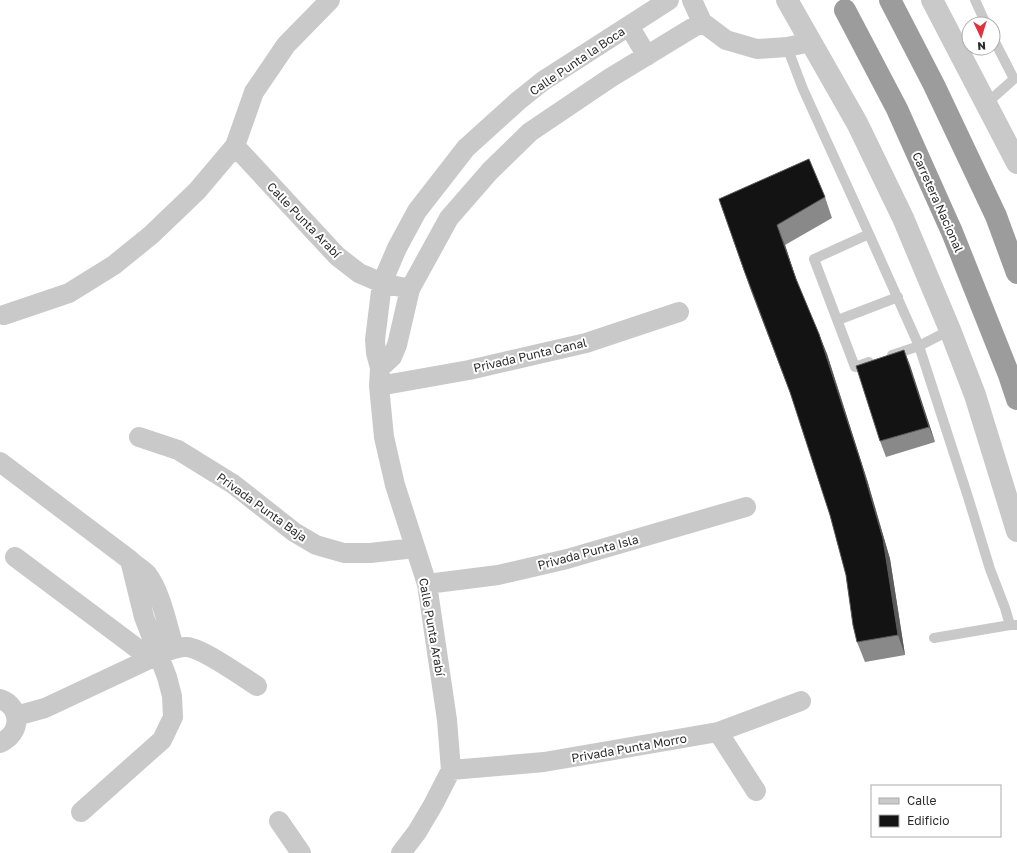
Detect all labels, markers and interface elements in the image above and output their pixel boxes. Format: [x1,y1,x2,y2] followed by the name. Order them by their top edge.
[961,16,1001,56] north arrow
[527,24,627,98] street label: Calle Punta la Boca
[977,40,986,53] text: N
[909,150,967,255] street label: Carretera Nacional
[264,179,344,262] street label: Calle Punta Arabí
[472,335,588,375] street label: Privada Punta Canal
[214,469,310,545] street label: Privada Punta Baja
[536,531,640,573] street label: Privada Punta Isla
[416,577,448,678] street label: Calle Punta Arabí
[570,730,688,766] street label: Privada Punta Morro
[871,785,1001,837] legend
[907,793,937,808] text: Calle
[907,813,949,828] text: Edificio

